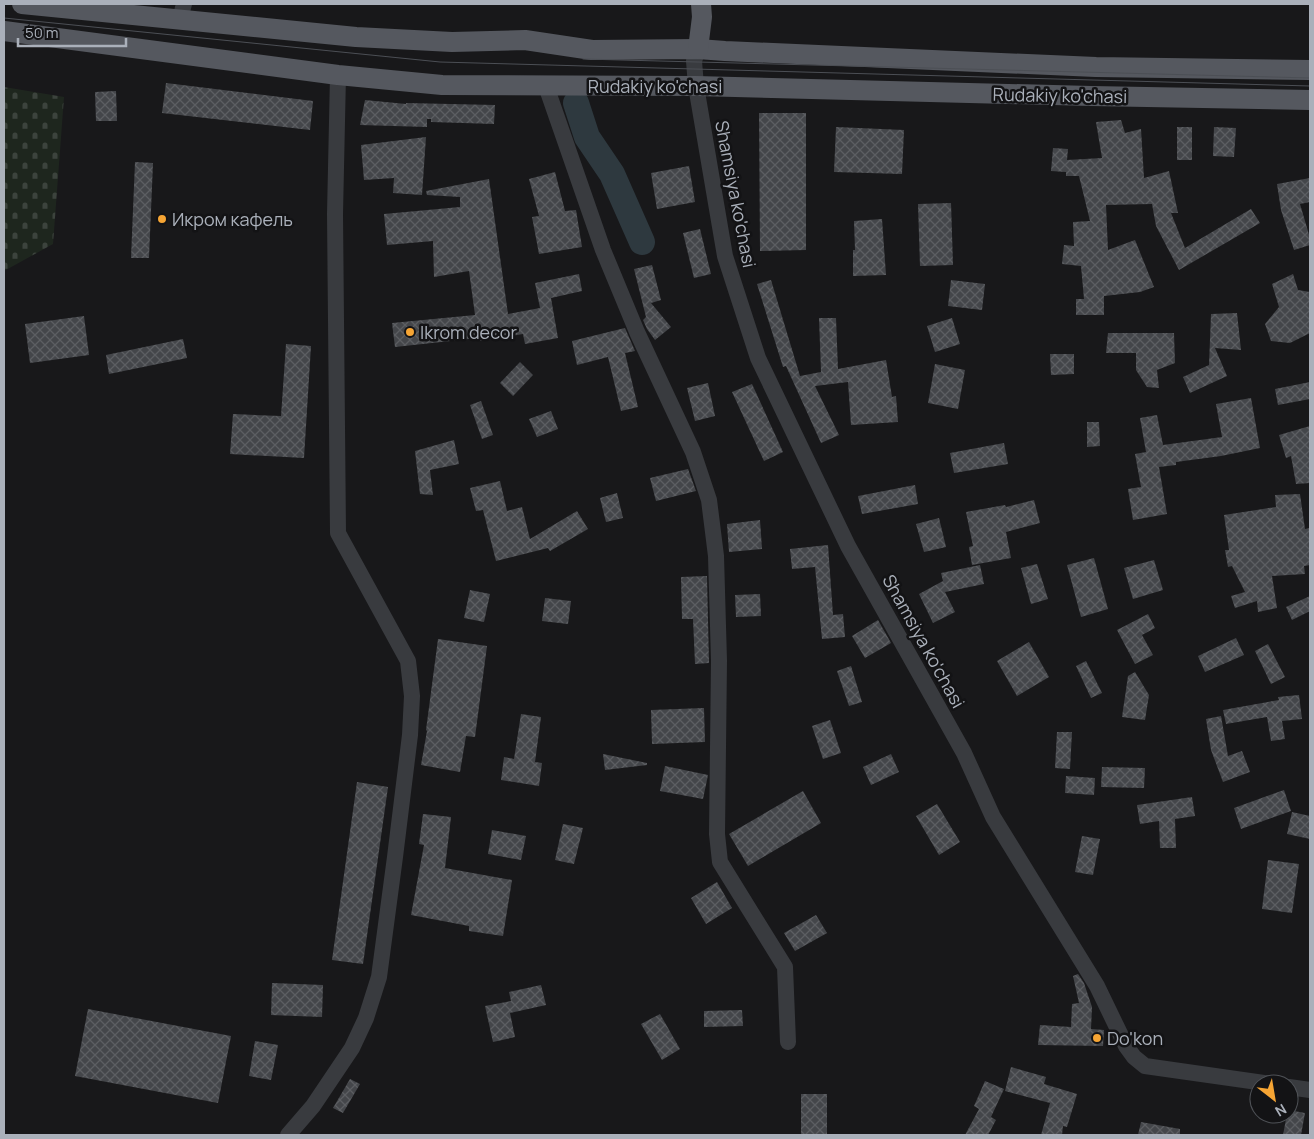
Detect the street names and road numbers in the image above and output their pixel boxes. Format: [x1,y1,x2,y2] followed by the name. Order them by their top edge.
[588,74,722,98] street label: Rudakiy ko'chasi
[992,82,1128,108] street label: Rudakiy ko'chasi
[710,118,762,270] street label: Shamsiya ko'chasi
[877,570,971,712] street label: Shamsiya ko'chasi

